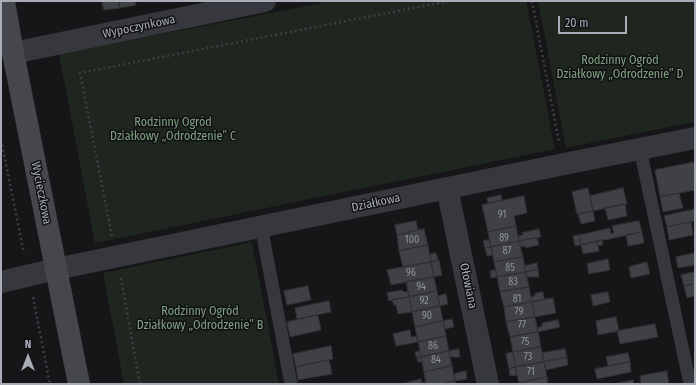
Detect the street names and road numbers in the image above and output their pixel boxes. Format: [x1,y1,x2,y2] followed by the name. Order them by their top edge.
[101,12,177,42] street label: Wypoczynkowa
[28,160,54,226] street label: Wycieczkowa
[350,191,402,215] street label: Działkowa
[456,262,480,310] street label: Ołowiana

